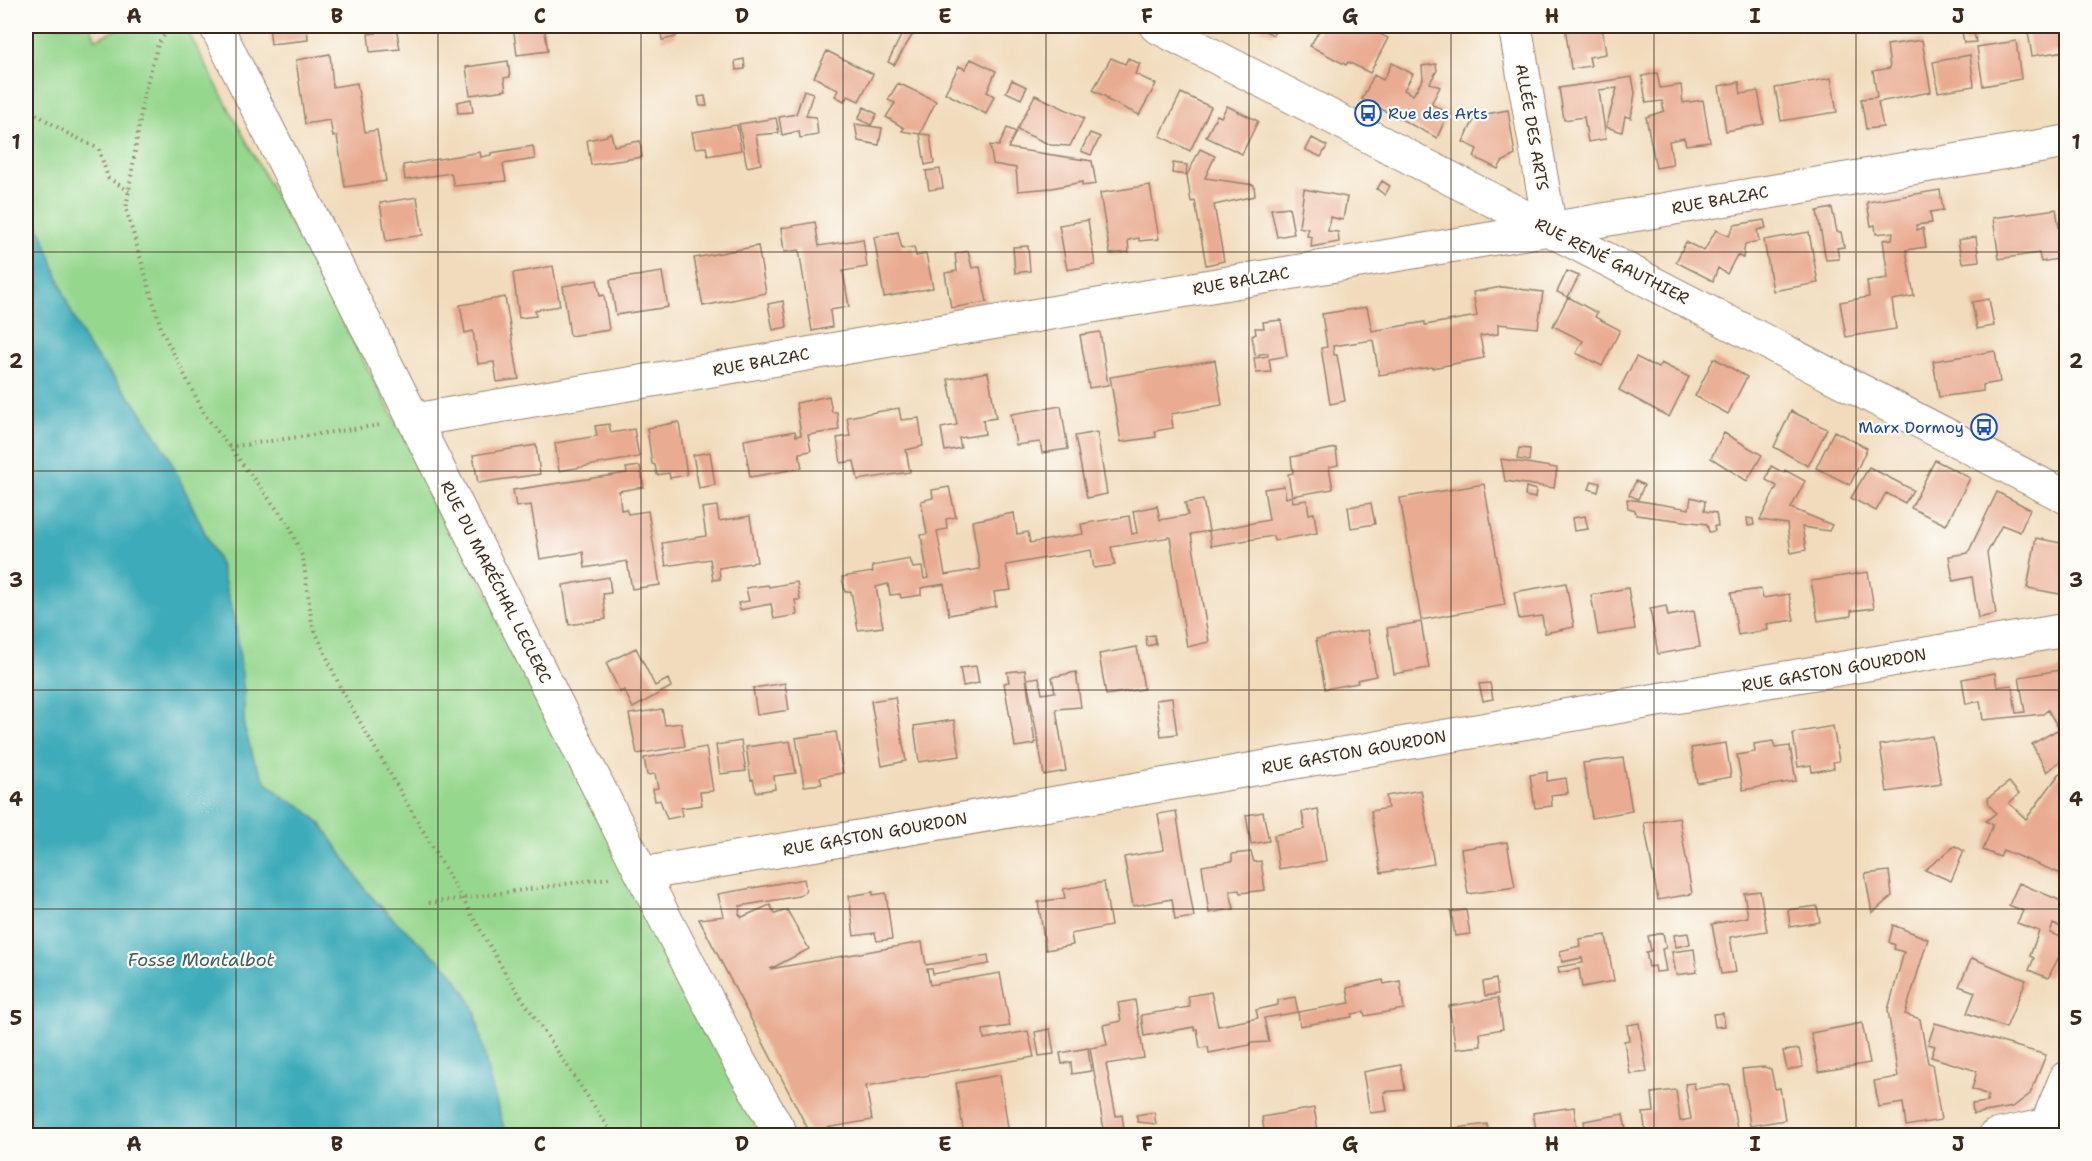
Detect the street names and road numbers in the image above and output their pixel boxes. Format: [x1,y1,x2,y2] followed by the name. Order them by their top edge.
[1511,62,1553,192] street label: ALLÉE DES ARTS
[1670,181,1770,219] street label: RUE BALZAC
[1531,213,1693,309] street label: RUE RENÉ GAUTHIER
[1191,262,1291,300] street label: RUE BALZAC
[711,343,811,381] street label: RUE BALZAC
[436,477,556,687] street label: RUE DU MARÉCHAL LECLERC
[1740,643,1928,697] street label: RUE GASTON GOURDON
[1260,725,1448,779] street label: RUE GASTON GOURDON
[781,807,969,861] street label: RUE GASTON GOURDON

